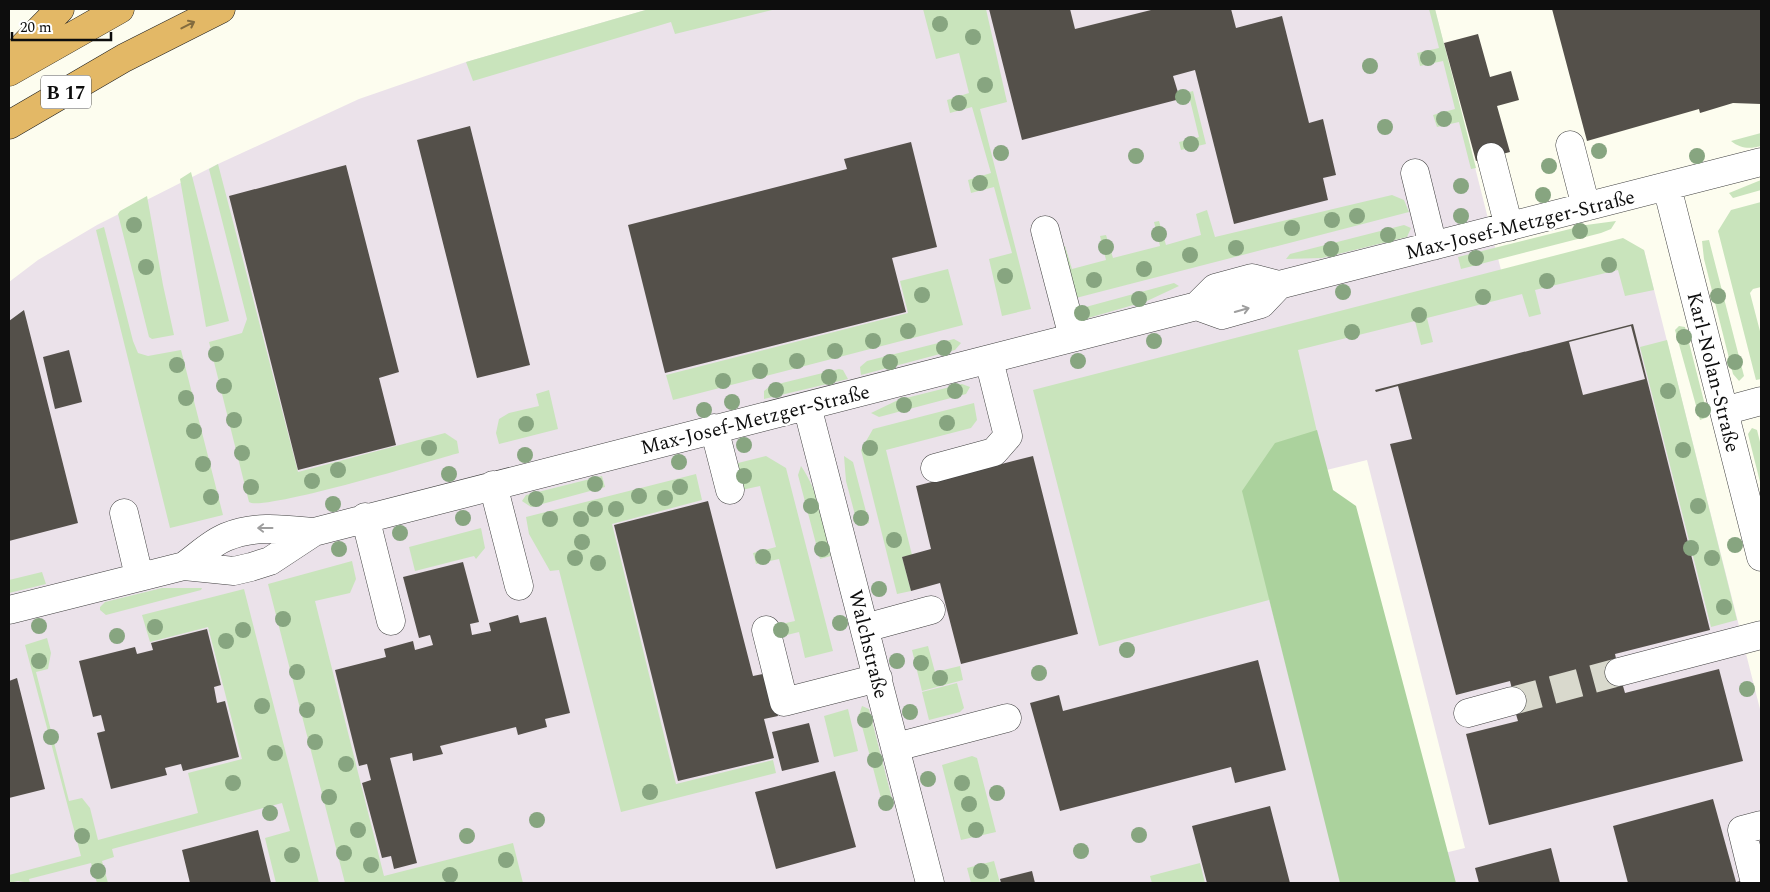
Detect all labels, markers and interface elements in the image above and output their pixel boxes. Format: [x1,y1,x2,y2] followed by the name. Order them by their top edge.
[12,10,111,42] scale bar
[20,16,52,39] text: 20 m
[180,20,195,29] one-way arrow
[41,75,91,108] road number: B 17
[1402,182,1638,268] street label: Max-Josef-Metzger-Straße
[1679,289,1747,456] street label: Karl-Nolan-Straße
[1233,304,1249,314] one-way arrow
[637,377,873,463] street label: Max-Josef-Metzger-Straße
[258,523,274,533] one-way arrow
[840,587,896,702] street label: Walchstraße

